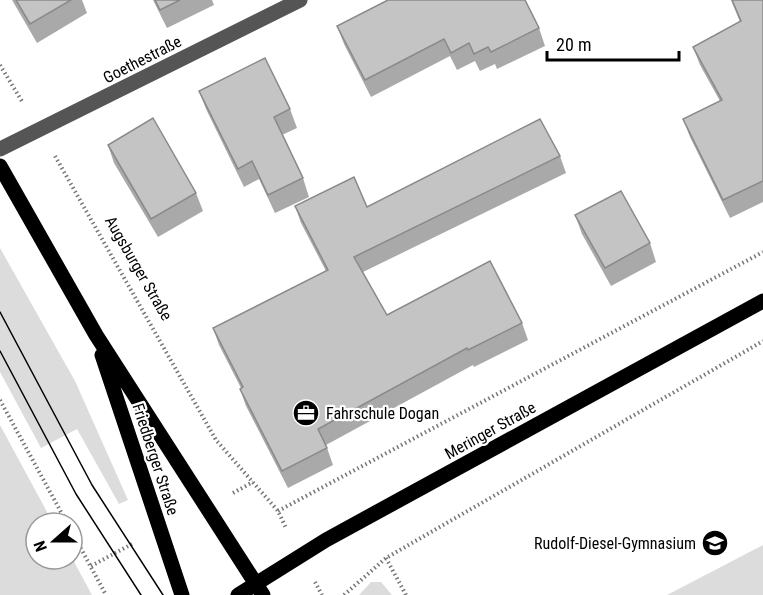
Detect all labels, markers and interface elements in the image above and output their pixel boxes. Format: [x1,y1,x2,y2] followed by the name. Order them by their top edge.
[547,24,679,62] scale bar
[100,32,184,87] street label: Goethestraße
[556,34,591,55] text: 20 m
[101,213,176,324] street label: Augsburger Straße
[291,398,321,428] office icon: Fahrschule Dogan
[441,398,539,463] street label: Meringer Straße
[128,401,183,518] street label: Friedberger Straße
[326,404,439,423] place label: Fahrschule Dogan
[24,511,84,571] north arrow
[700,528,730,558] school or university icon: Rudolf-Diesel-Gymnasium
[534,534,696,553] place label: Rudolf-Diesel-Gymnasium
[30,538,51,554] text: N

